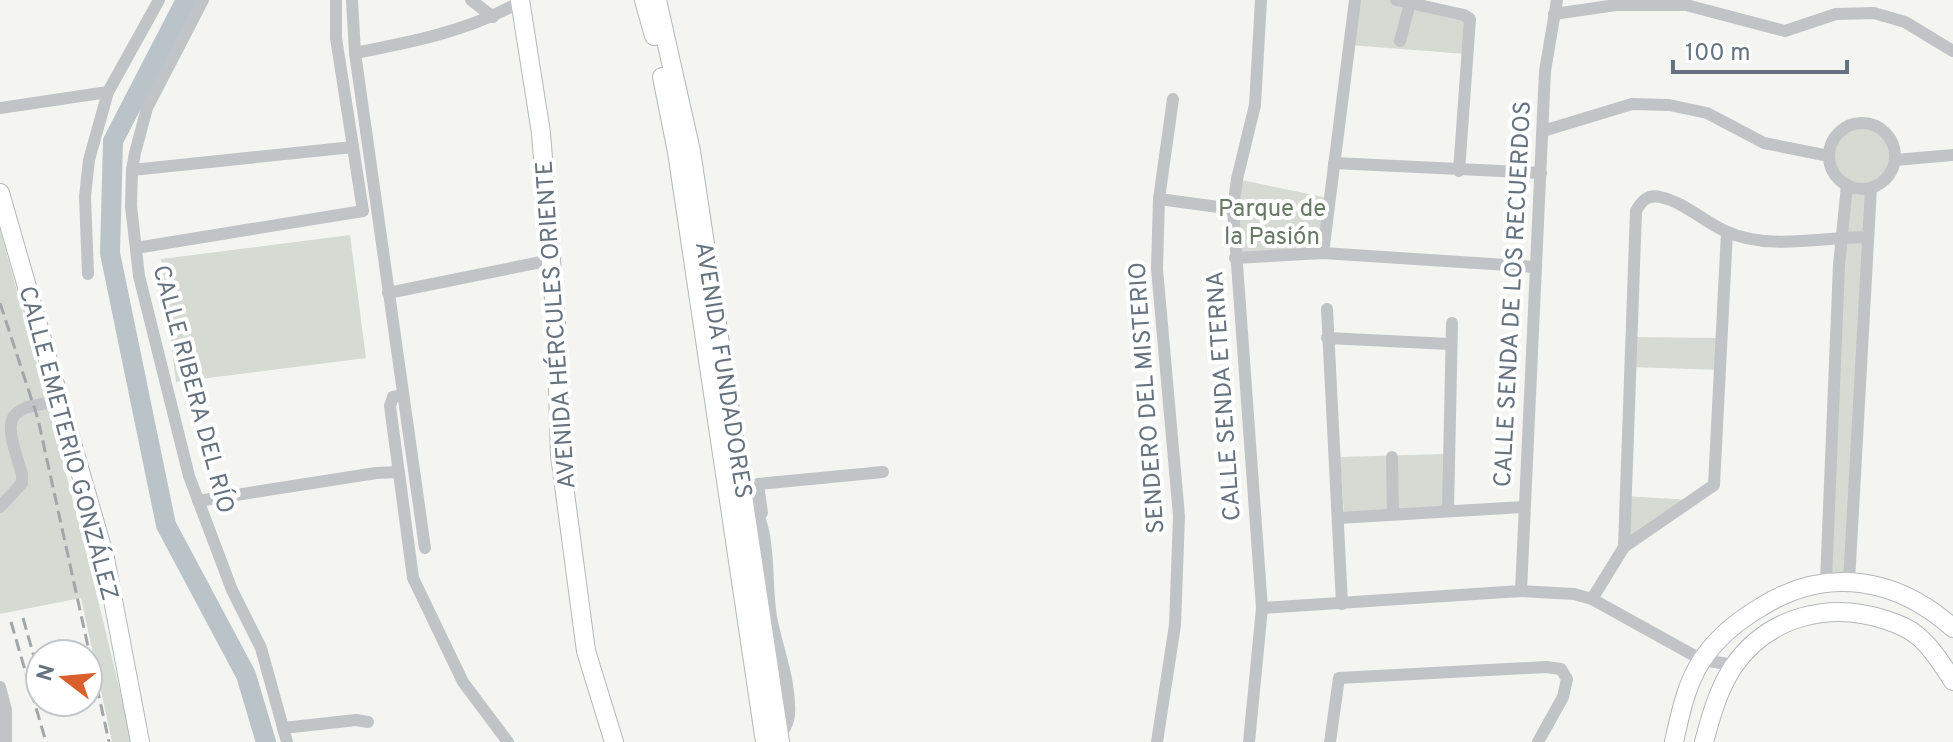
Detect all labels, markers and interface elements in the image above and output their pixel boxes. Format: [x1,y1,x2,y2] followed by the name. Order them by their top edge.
[1673,24,1847,74] scale bar
[1685,39,1751,69] text: 100 m
[1489,100,1539,488] street label: CALLE SENDA DE LOS RECUERDOS
[529,160,583,490] street label: AVENIDA HÉRCULES ORIENTE
[1218,195,1326,253] park label: Parque de la Pasión
[687,240,757,501] street label: AVENIDA FUNDADORES
[1124,261,1172,535] street label: SENDERO DEL MISTERIO
[144,262,242,517] street label: CALLE RIBERA DEL RÍO
[1201,270,1249,522] street label: CALLE SENDA ETERNA
[11,282,125,604] street label: CALLE EMETERIO GONZÁLEZ
[24,638,104,718] north arrow
[32,662,62,684] text: N

